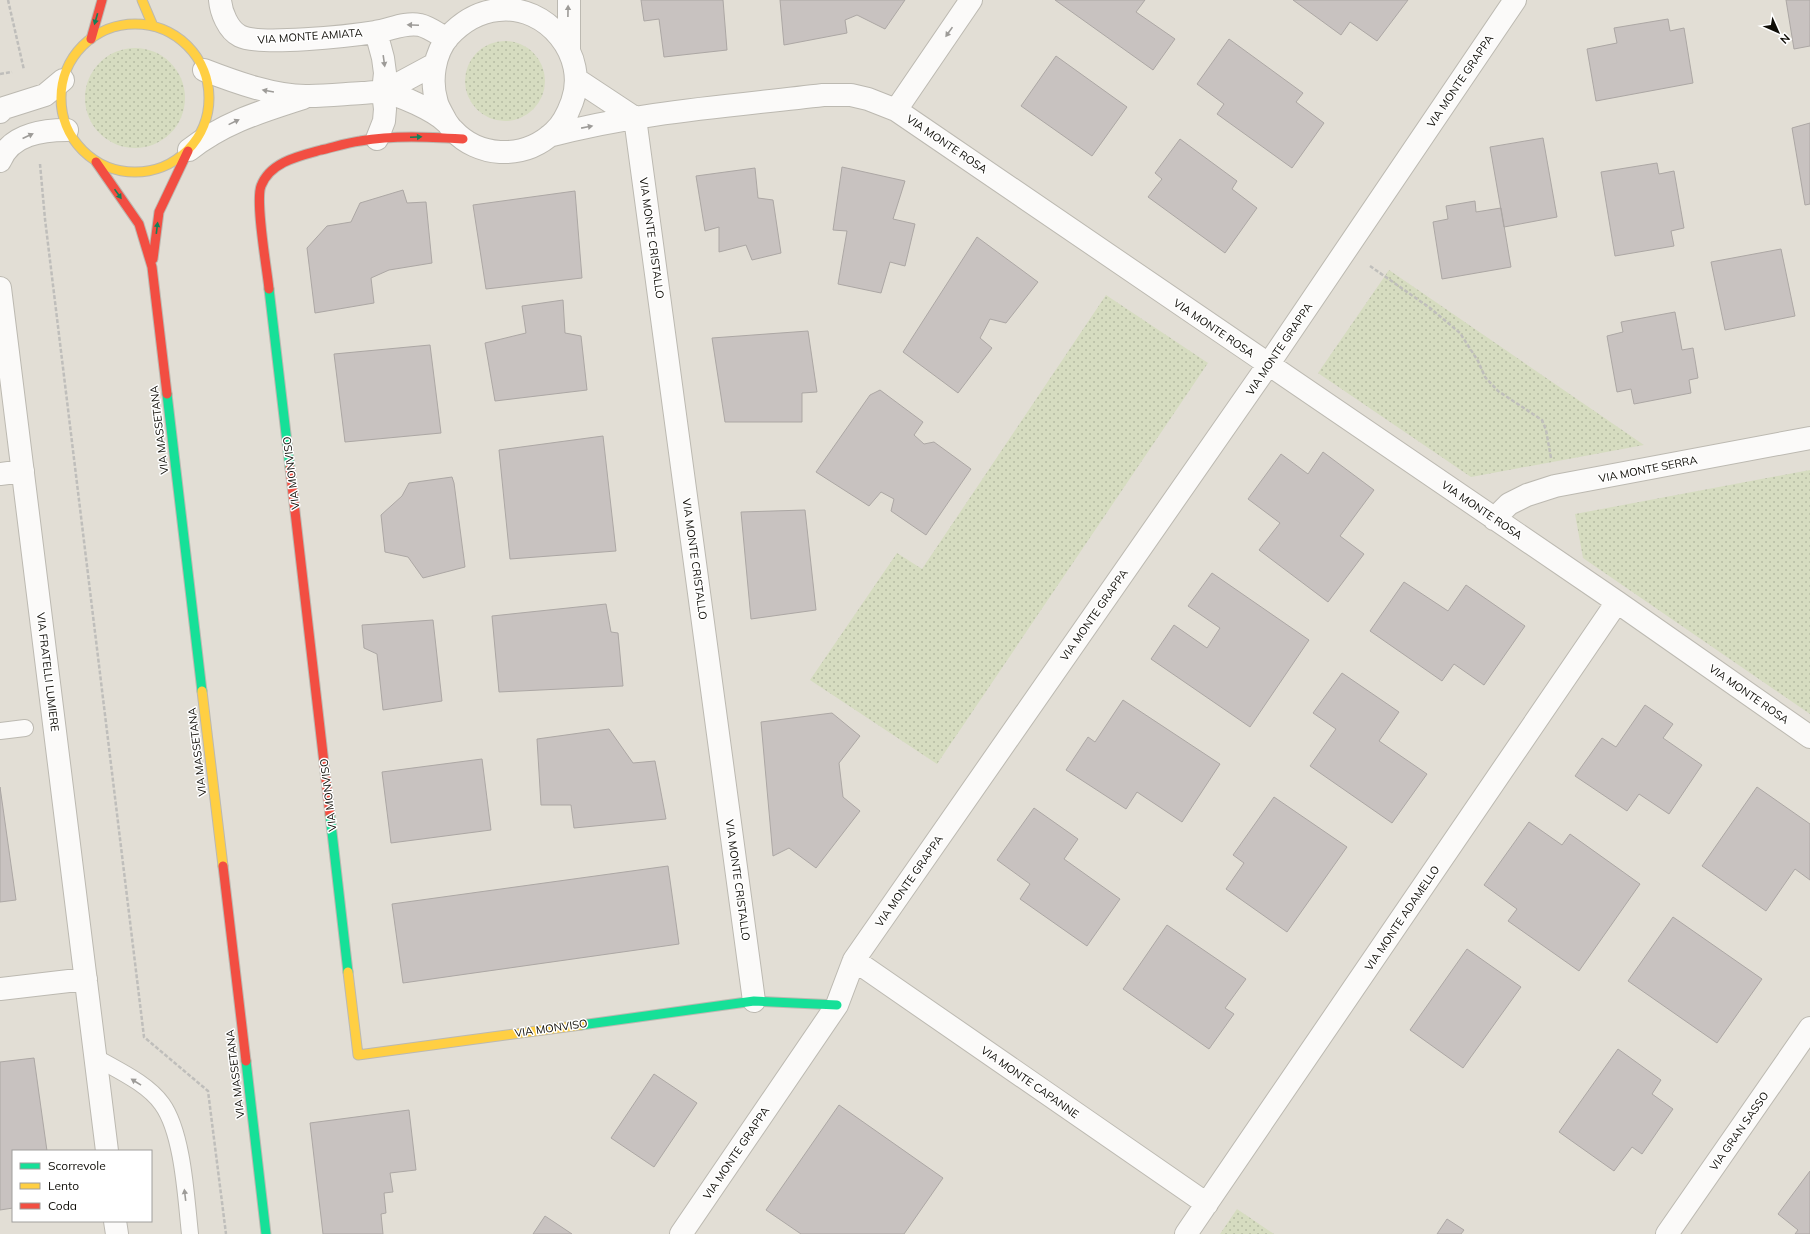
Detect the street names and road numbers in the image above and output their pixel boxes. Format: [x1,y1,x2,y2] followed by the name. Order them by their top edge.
[257,25,363,47] street label: VIA MONTE AMIATA
[1424,32,1496,130] street label: VIA MONTE GRAPPA
[904,112,990,176] street label: VIA MONTE ROSA
[637,176,667,300] street label: VIA MONTE CRISTALLO
[1171,296,1257,360] street label: VIA MONTE ROSA
[1243,300,1315,398] street label: VIA MONTE GRAPPA
[147,385,171,475] street label: VIA MASSETANA
[280,436,302,510] street label: VIA MONVISO
[1598,453,1698,485] street label: VIA MONTE SERRA
[1439,478,1525,542] street label: VIA MONTE ROSA
[680,497,710,621] street label: VIA MONTE CRISTALLO
[1057,566,1131,664] street label: VIA MONTE GRAPPA
[34,612,62,732] street label: VIA FRATELLI LUMIERE
[1706,661,1792,727] street label: VIA MONTE ROSA
[185,707,209,797] street label: VIA MASSETANA
[317,758,339,832] street label: VIA MONVISO
[723,818,753,942] street label: VIA MONTE CRISTALLO
[872,832,946,930] street label: VIA MONTE GRAPPA
[1362,863,1442,973] street label: VIA MONTE ADAMELLO
[514,1016,588,1040] street label: VIA MONVISO
[223,1029,247,1119] street label: VIA MASSETANA
[978,1043,1082,1121] street label: VIA MONTE CAPANNE
[1707,1089,1771,1173] street label: VIA GRAN SASSO
[700,1104,772,1202] street label: VIA MONTE GRAPPA

